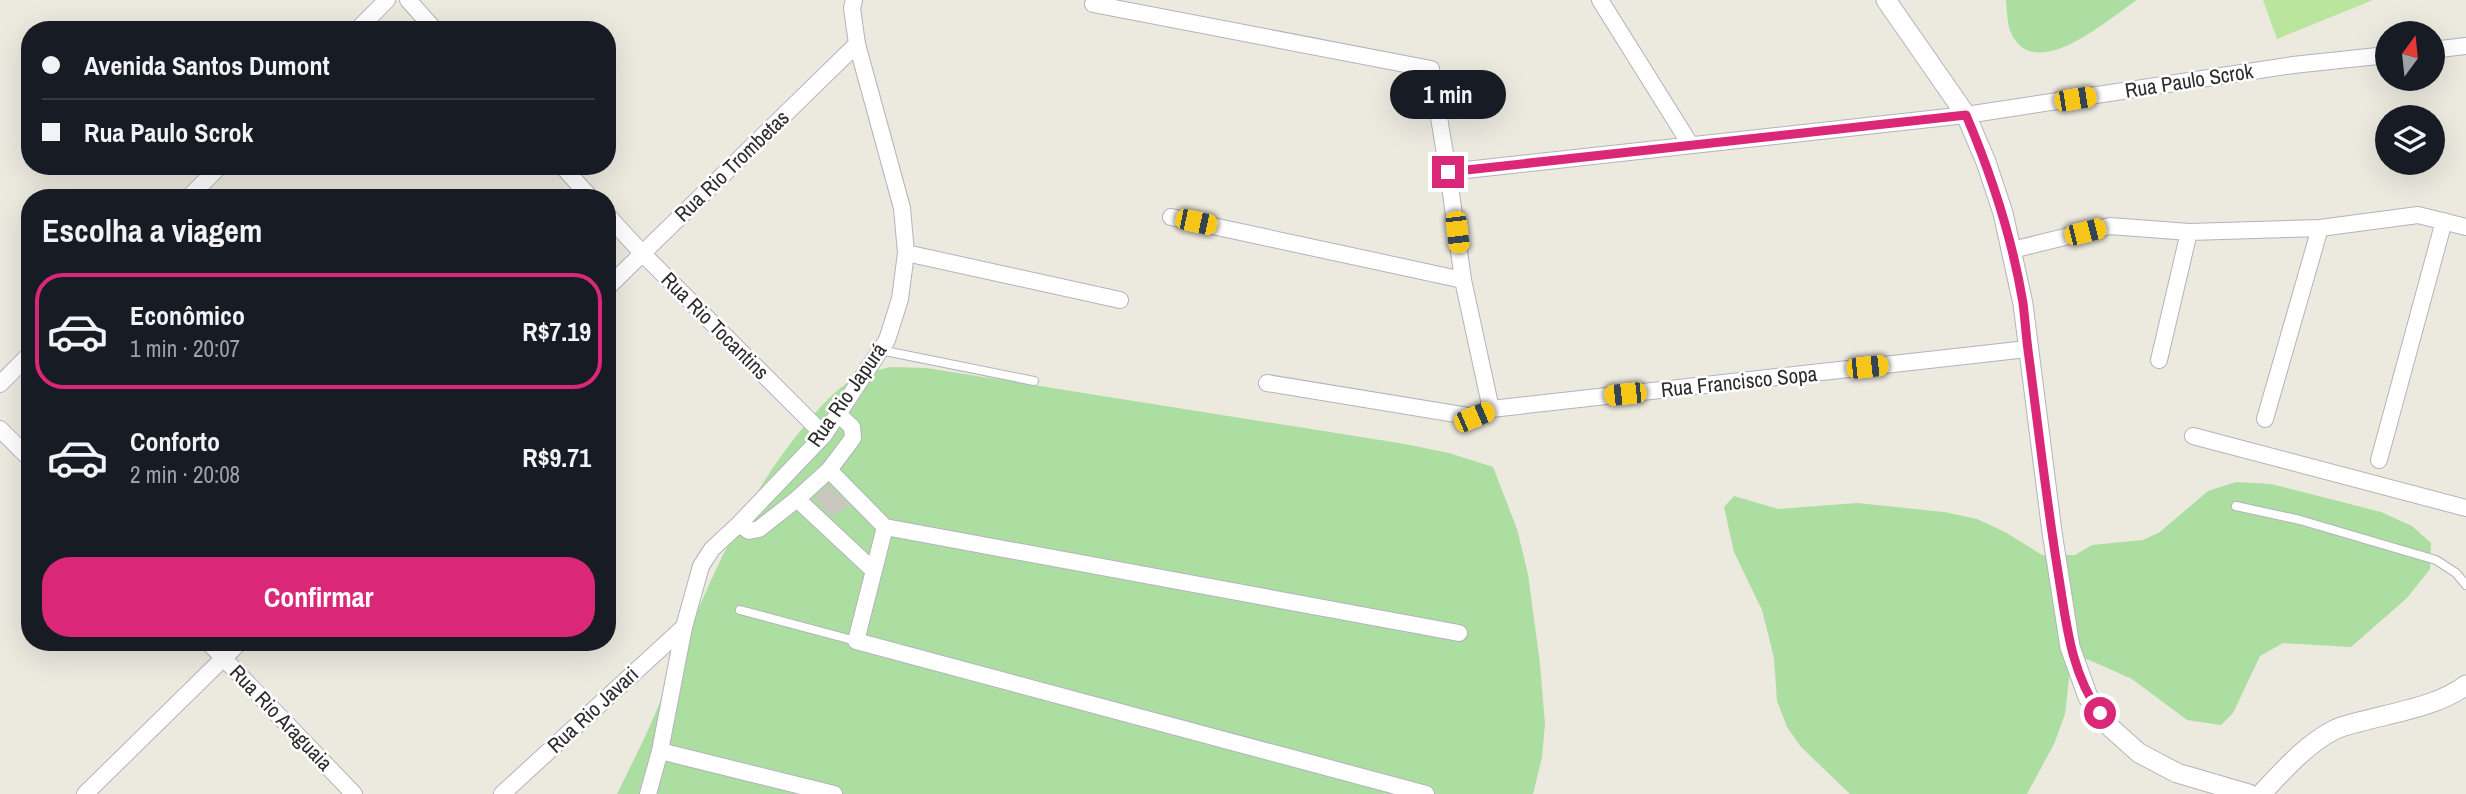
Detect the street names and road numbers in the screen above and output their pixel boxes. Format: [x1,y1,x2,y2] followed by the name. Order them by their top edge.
[2123,56,2255,105] street label: Rua Paulo Scrok
[668,103,795,228] street label: Rua Rio Trombetas
[655,265,776,386] street label: Rua Rio Tocantins
[800,337,893,452] street label: Rua Rio Japurá
[1659,359,1819,404] street label: Rua Francisco Sopa
[223,658,340,777] street label: Rua Rio Araguaia
[541,660,645,759] street label: Rua Rio Javari

